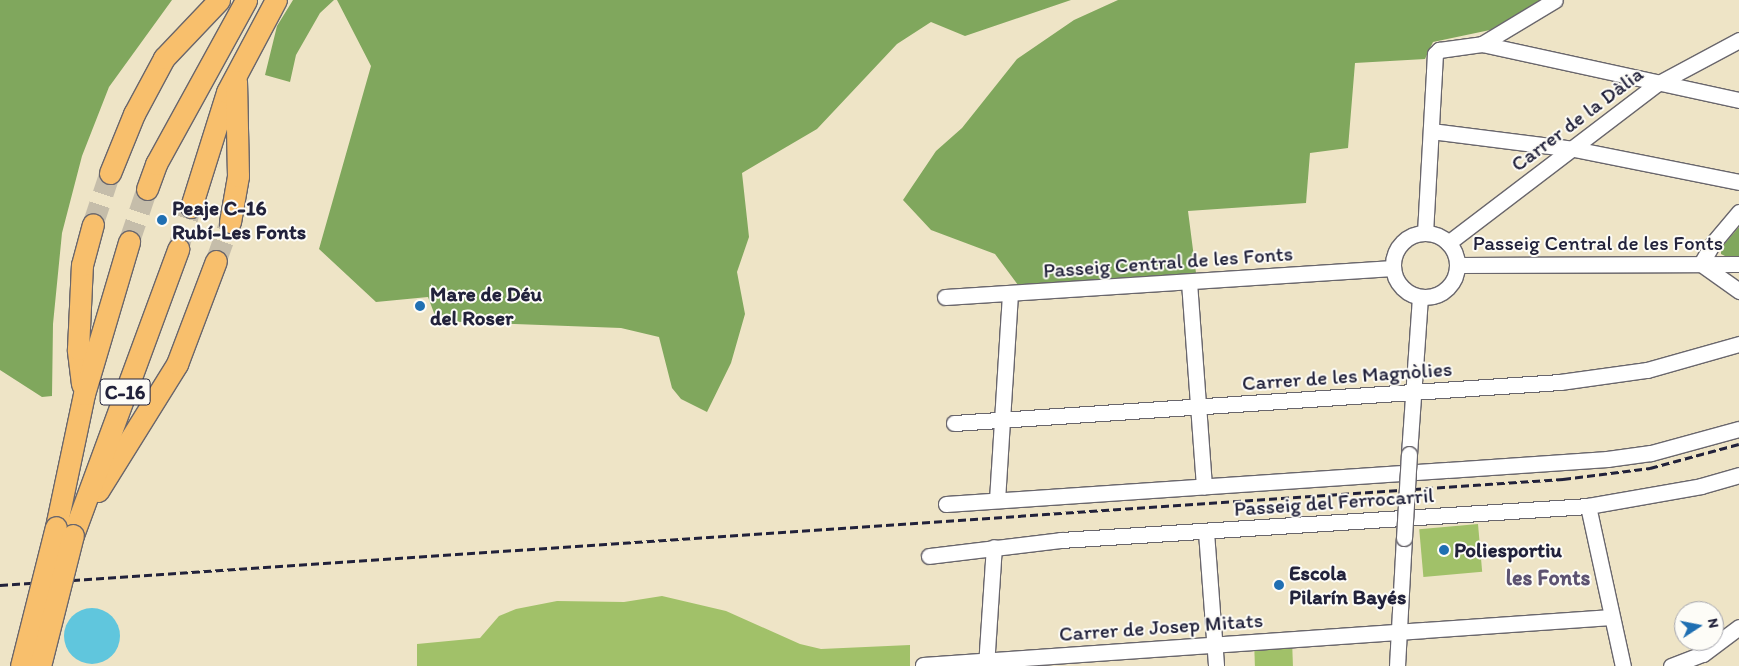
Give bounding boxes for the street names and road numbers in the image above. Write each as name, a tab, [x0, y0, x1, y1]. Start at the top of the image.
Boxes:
street label: Carrer de la Dàlia	[1506, 61, 1648, 177]
street label: Passeig Central de les Fonts	[1473, 230, 1723, 256]
street label: Passeig Central de les Fonts	[1042, 241, 1294, 283]
street label: Carrer de les Magnòlies	[1241, 356, 1453, 396]
road number: C-16	[99, 374, 151, 410]
street label: Passeig del Ferrocarril	[1234, 482, 1434, 522]
street label: Carrer de Josep Mitats	[1059, 607, 1263, 647]

